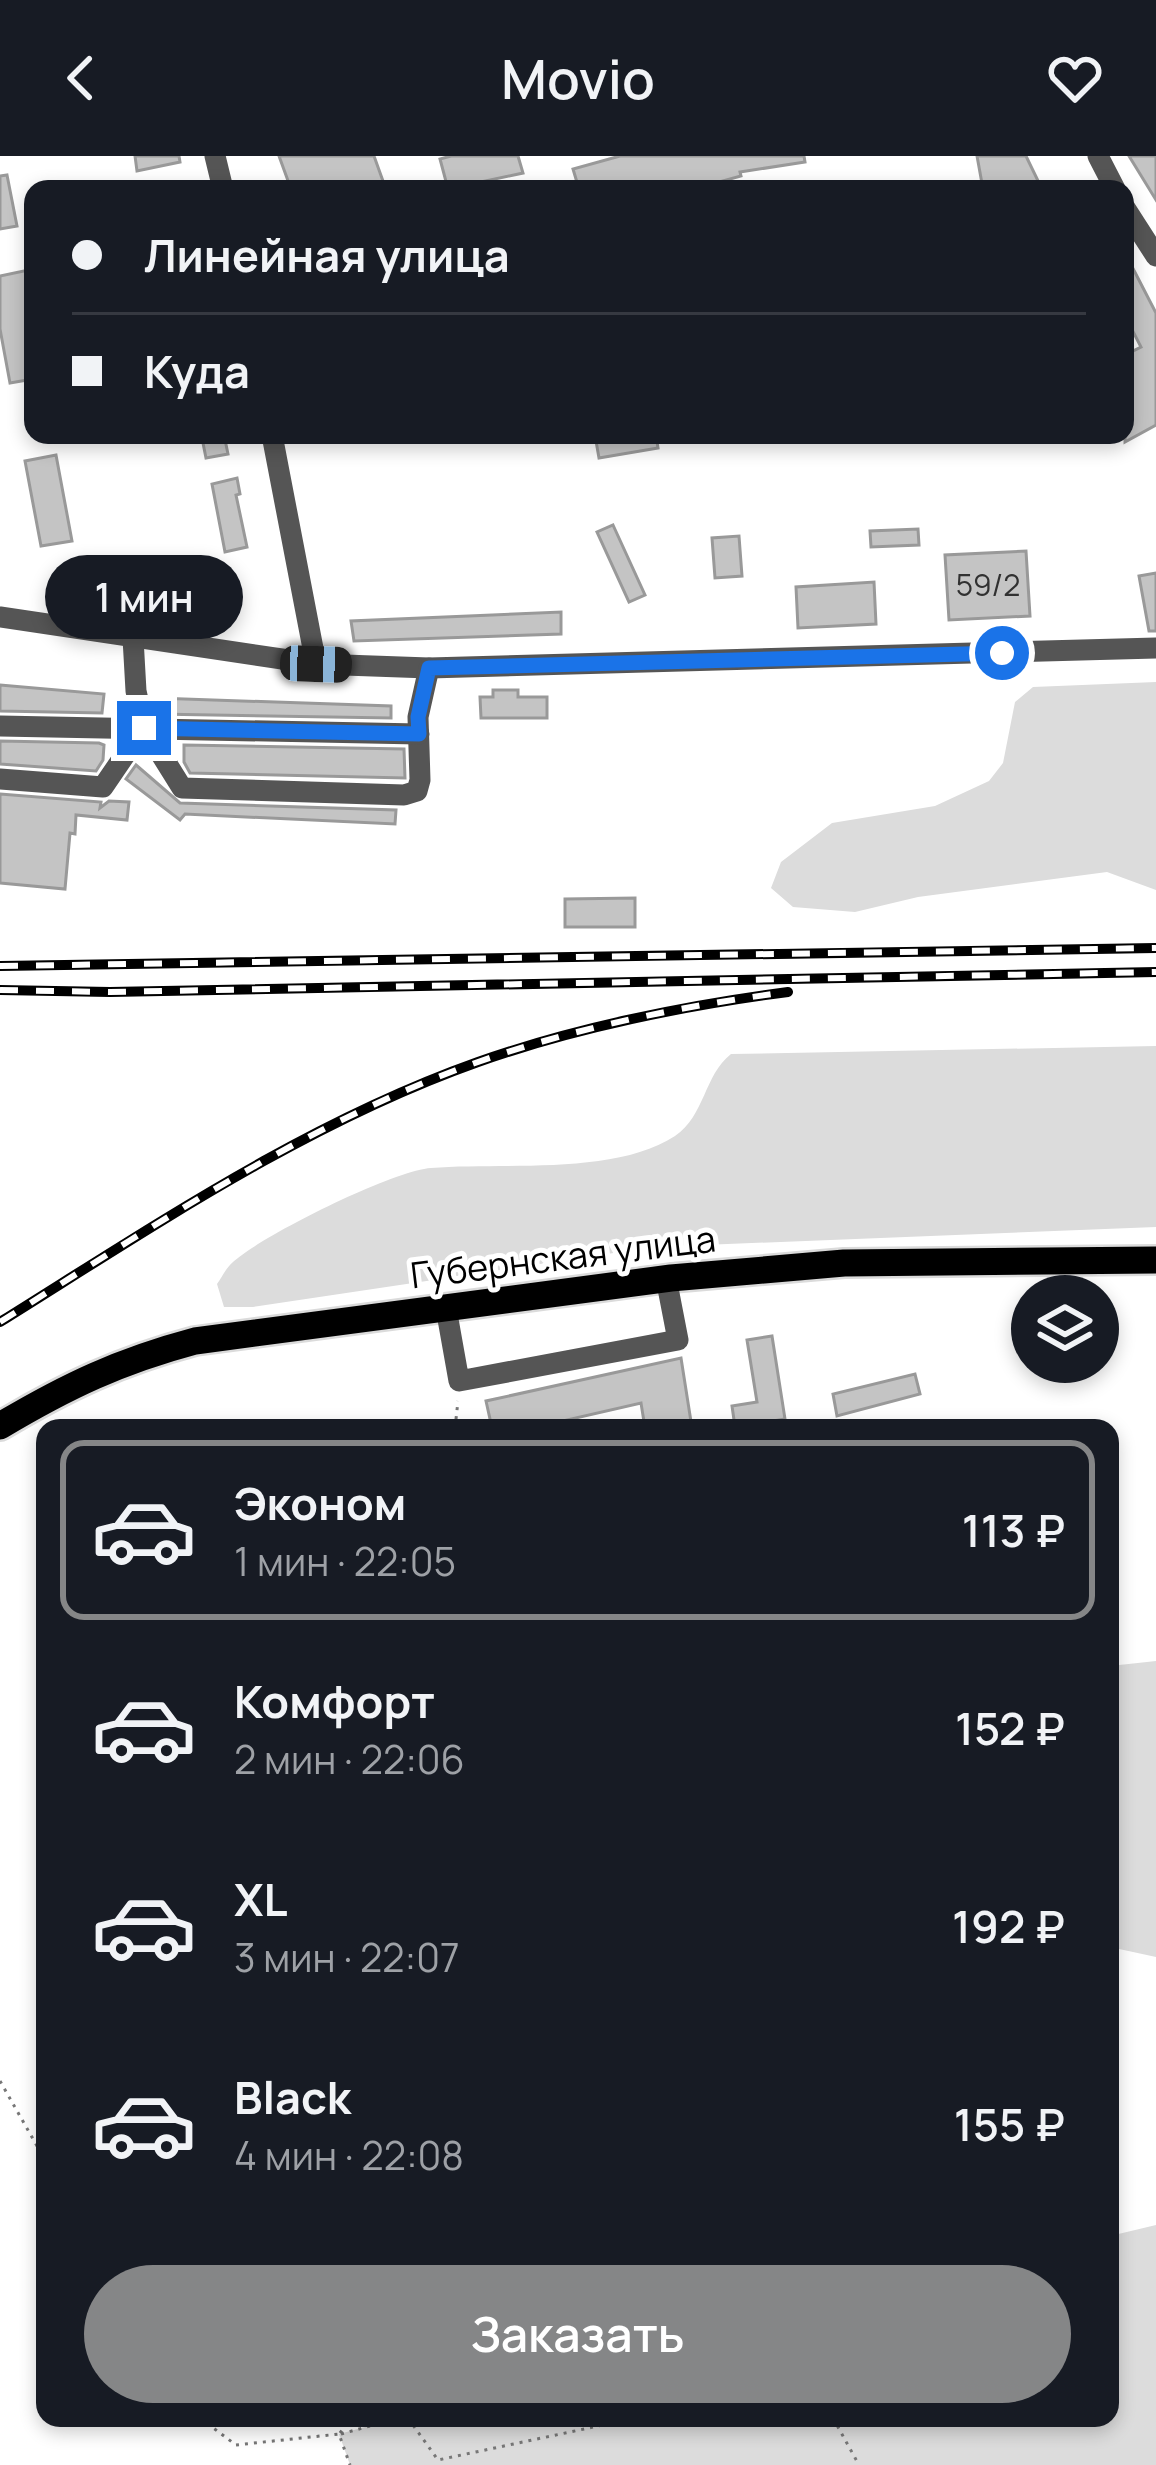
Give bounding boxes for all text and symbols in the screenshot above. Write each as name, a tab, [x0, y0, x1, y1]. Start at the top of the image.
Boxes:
text: Movio	[501, 41, 655, 115]
icon: back	[48, 45, 114, 111]
icon: heart	[1042, 45, 1108, 111]
text: Линейная улица	[144, 224, 510, 286]
text: Куда	[144, 340, 250, 402]
callout: 1 мин	[45, 554, 243, 638]
house number: 59/2	[956, 564, 1020, 605]
text: 1 мин	[94, 570, 194, 624]
route start	[975, 626, 1029, 680]
car	[279, 645, 353, 683]
route end	[117, 701, 171, 755]
street label: Губернская улица	[408, 1213, 718, 1300]
map controls	[1011, 1275, 1119, 1383]
button: layers	[1011, 1275, 1119, 1383]
text: Эконом	[234, 1472, 406, 1534]
icon: car	[90, 1476, 198, 1584]
text: 113 ₽	[962, 1499, 1065, 1561]
text: 1 мин · 22:05	[234, 1534, 456, 1588]
text: Комфорт	[234, 1670, 435, 1732]
icon: car	[90, 1674, 198, 1782]
text: 152 ₽	[955, 1697, 1065, 1759]
text: 2 мин · 22:06	[234, 1732, 465, 1786]
text: XL	[234, 1868, 288, 1930]
icon: car	[90, 1872, 198, 1980]
text: 192 ₽	[952, 1895, 1065, 1957]
text: 3 мин · 22:07	[234, 1930, 460, 1984]
text: Black	[234, 2066, 351, 2128]
icon: car	[90, 2070, 198, 2178]
text: 155 ₽	[954, 2093, 1065, 2155]
text: 4 мин · 22:08	[234, 2128, 464, 2182]
button: Заказать	[84, 2265, 1071, 2403]

